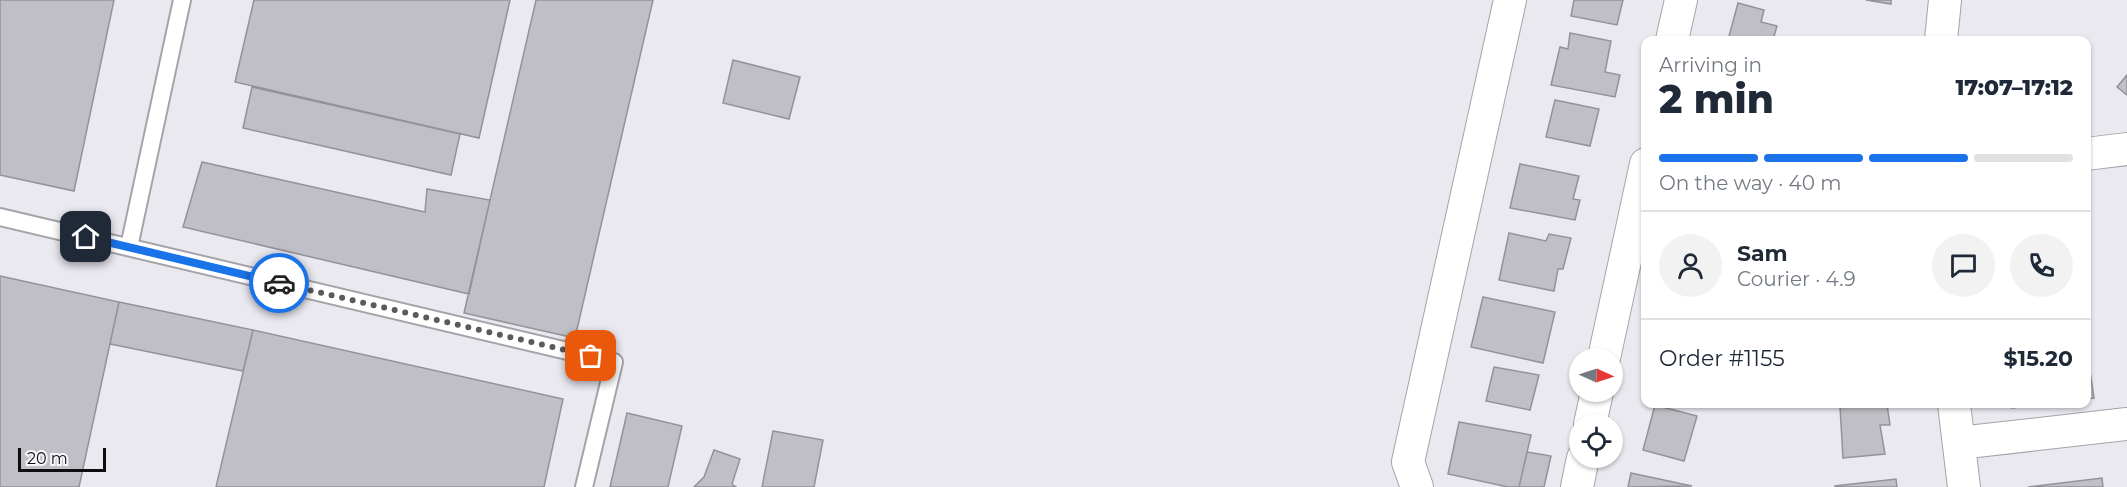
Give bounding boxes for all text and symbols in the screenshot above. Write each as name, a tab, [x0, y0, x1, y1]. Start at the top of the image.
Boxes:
text: Arriving in	[1659, 53, 1762, 77]
text: 17:07–17:12	[1955, 74, 2073, 101]
text: 2 min	[1659, 75, 1774, 123]
text: On the way · 40 m	[1659, 171, 1841, 195]
pin	[60, 211, 111, 262]
icon: home	[69, 220, 102, 253]
button: person	[1659, 234, 1722, 297]
button: chat	[1932, 234, 1995, 297]
button: phone	[2010, 234, 2073, 297]
text: Sam	[1737, 240, 1788, 267]
courier	[249, 253, 309, 313]
icon: car	[263, 267, 296, 300]
text: Courier · 4.9	[1737, 267, 1856, 291]
pin	[565, 330, 616, 381]
icon: bag	[574, 339, 607, 372]
text: Order #1155	[1659, 345, 1785, 372]
text: $15.20	[2004, 345, 2073, 372]
north arrow	[1569, 348, 1623, 402]
map controls	[1569, 348, 1623, 468]
button: locate	[1569, 414, 1623, 468]
scale bar	[18, 445, 106, 472]
text: 20 m	[27, 449, 68, 468]

